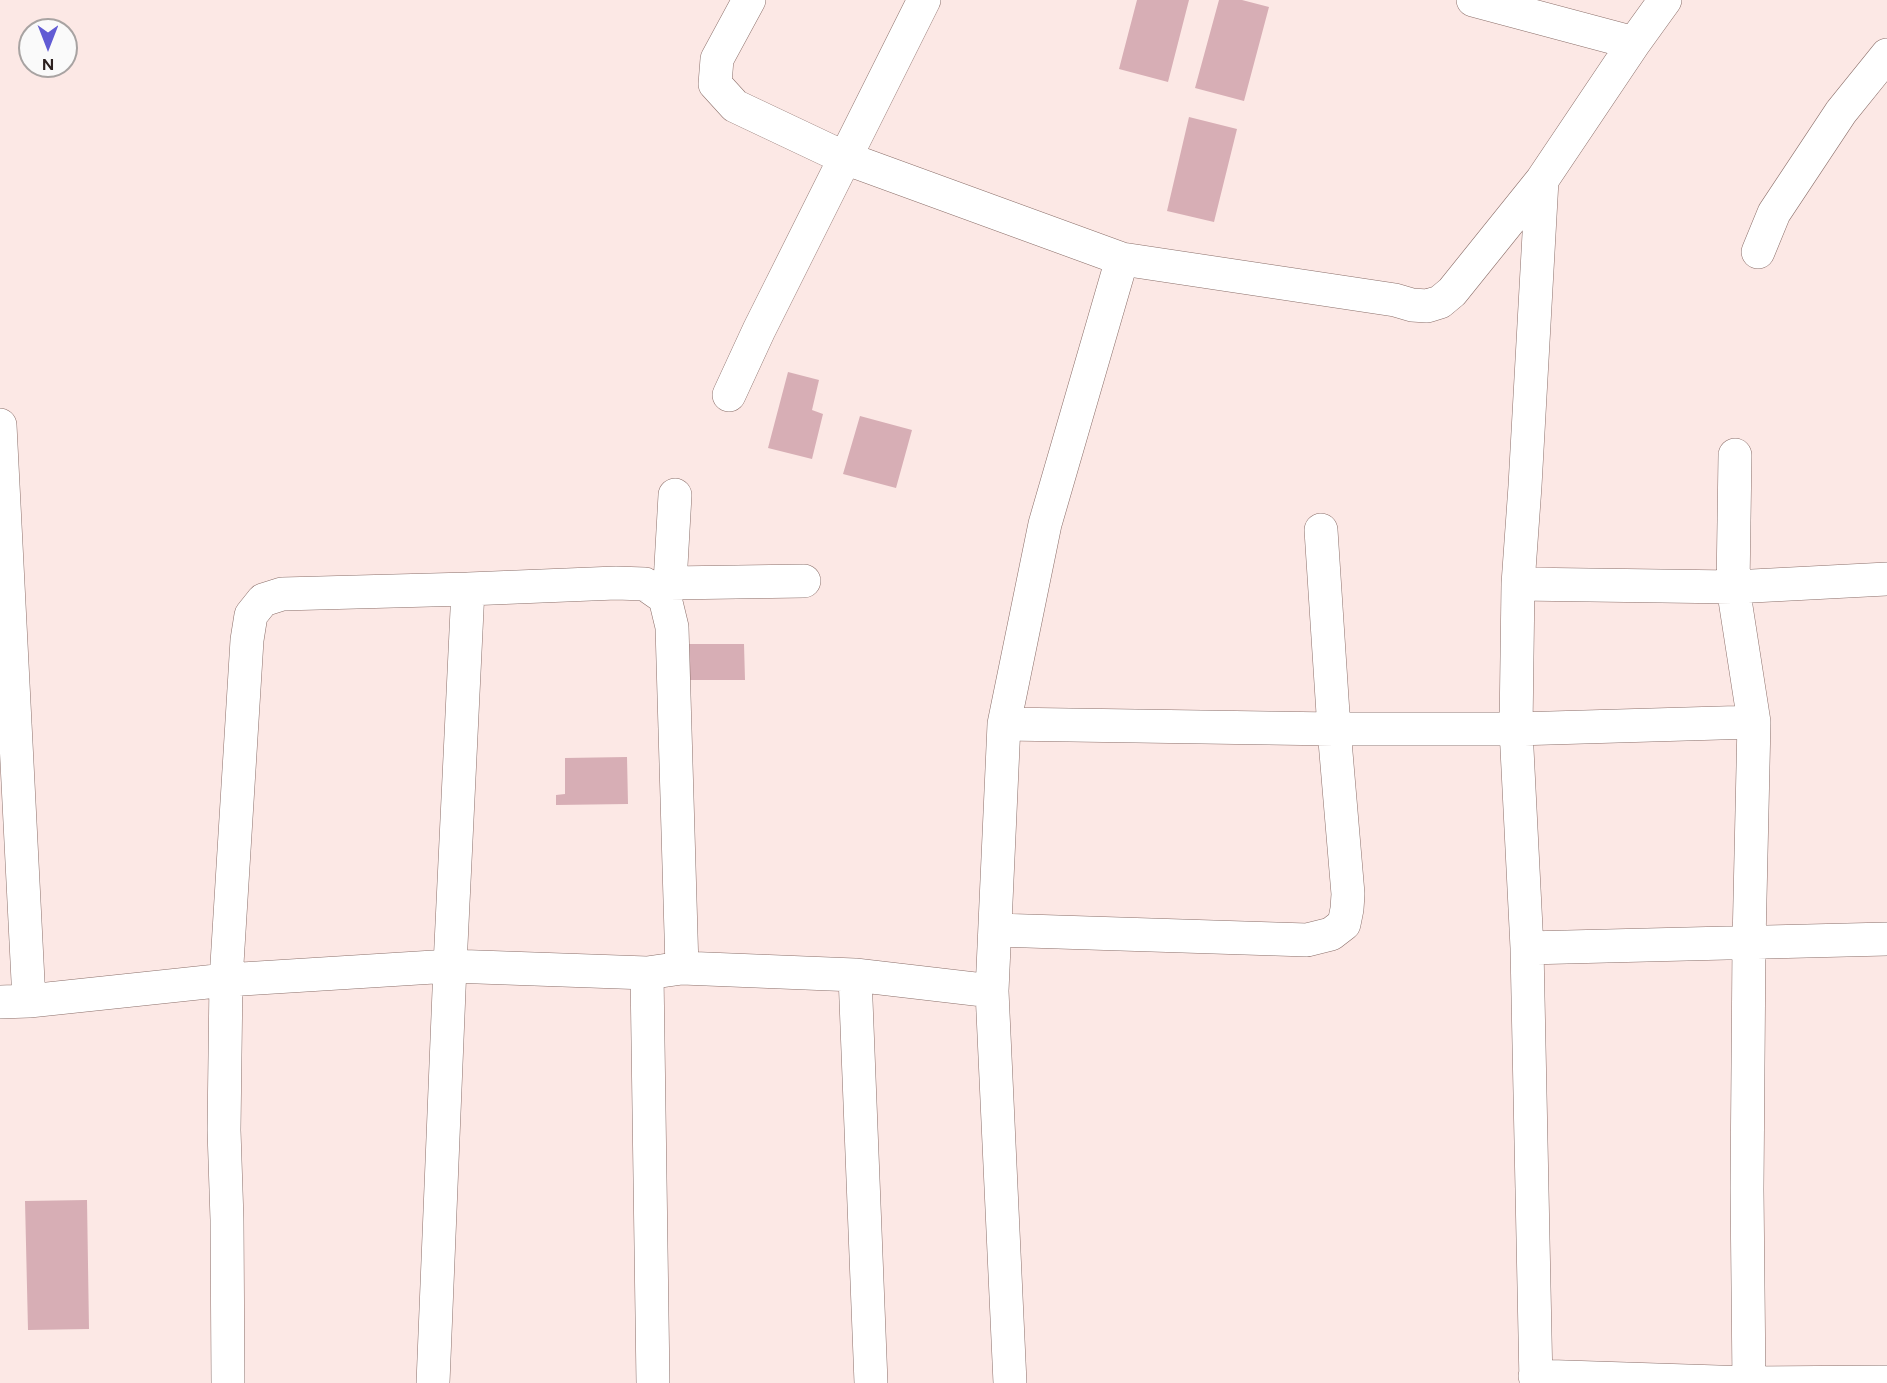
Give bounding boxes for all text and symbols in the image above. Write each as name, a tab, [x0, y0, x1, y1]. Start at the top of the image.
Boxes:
north arrow	[18, 18, 78, 78]
text: N	[42, 55, 54, 74]

